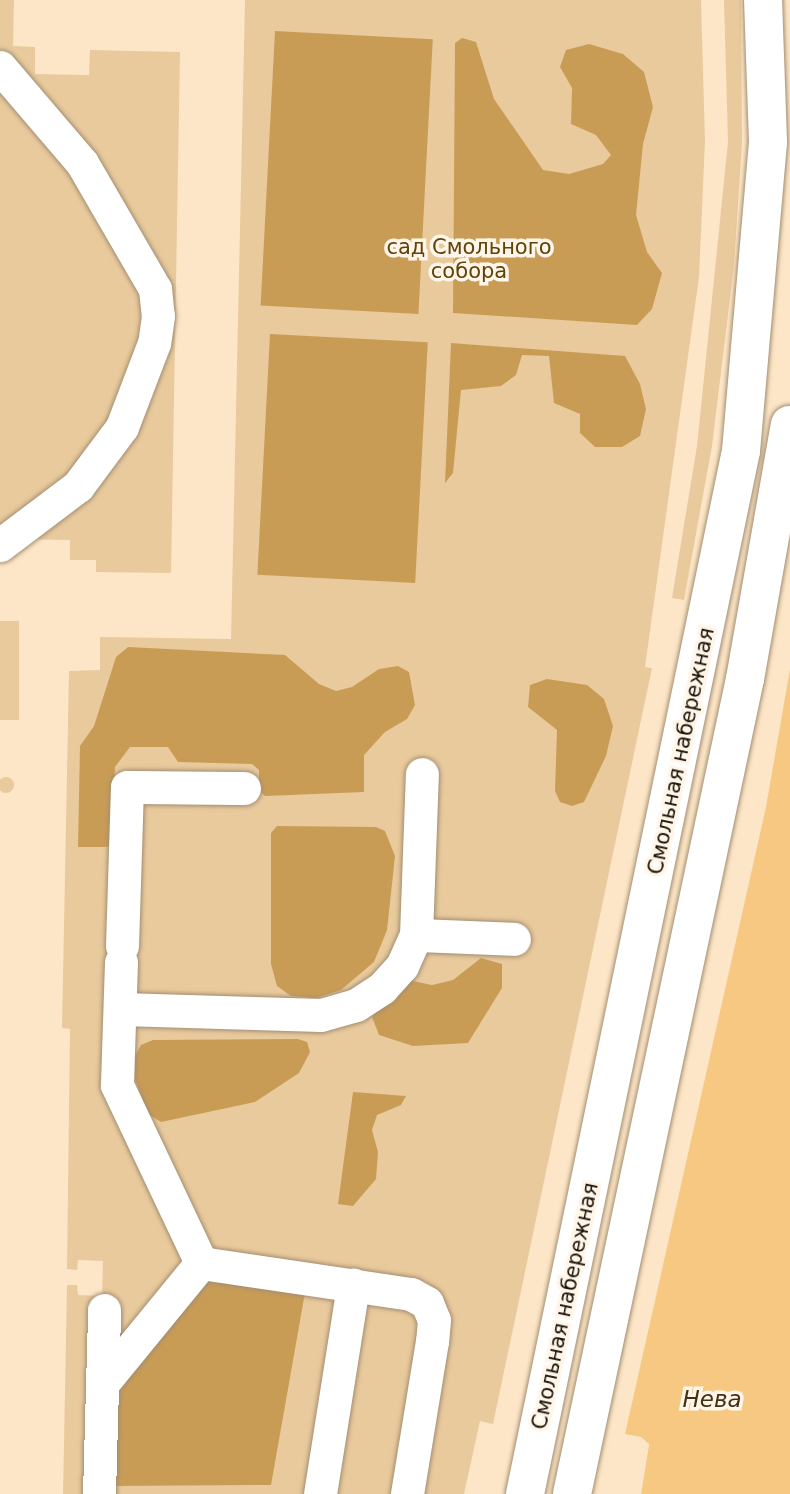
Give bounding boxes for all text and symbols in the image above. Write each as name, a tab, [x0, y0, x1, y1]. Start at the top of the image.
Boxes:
park label: сад Смольного собора	[386, 234, 552, 284]
street label: Смольная набережная	[642, 625, 720, 877]
street label: Смольная набережная	[526, 1180, 604, 1432]
water label: Нева	[682, 1385, 742, 1413]

